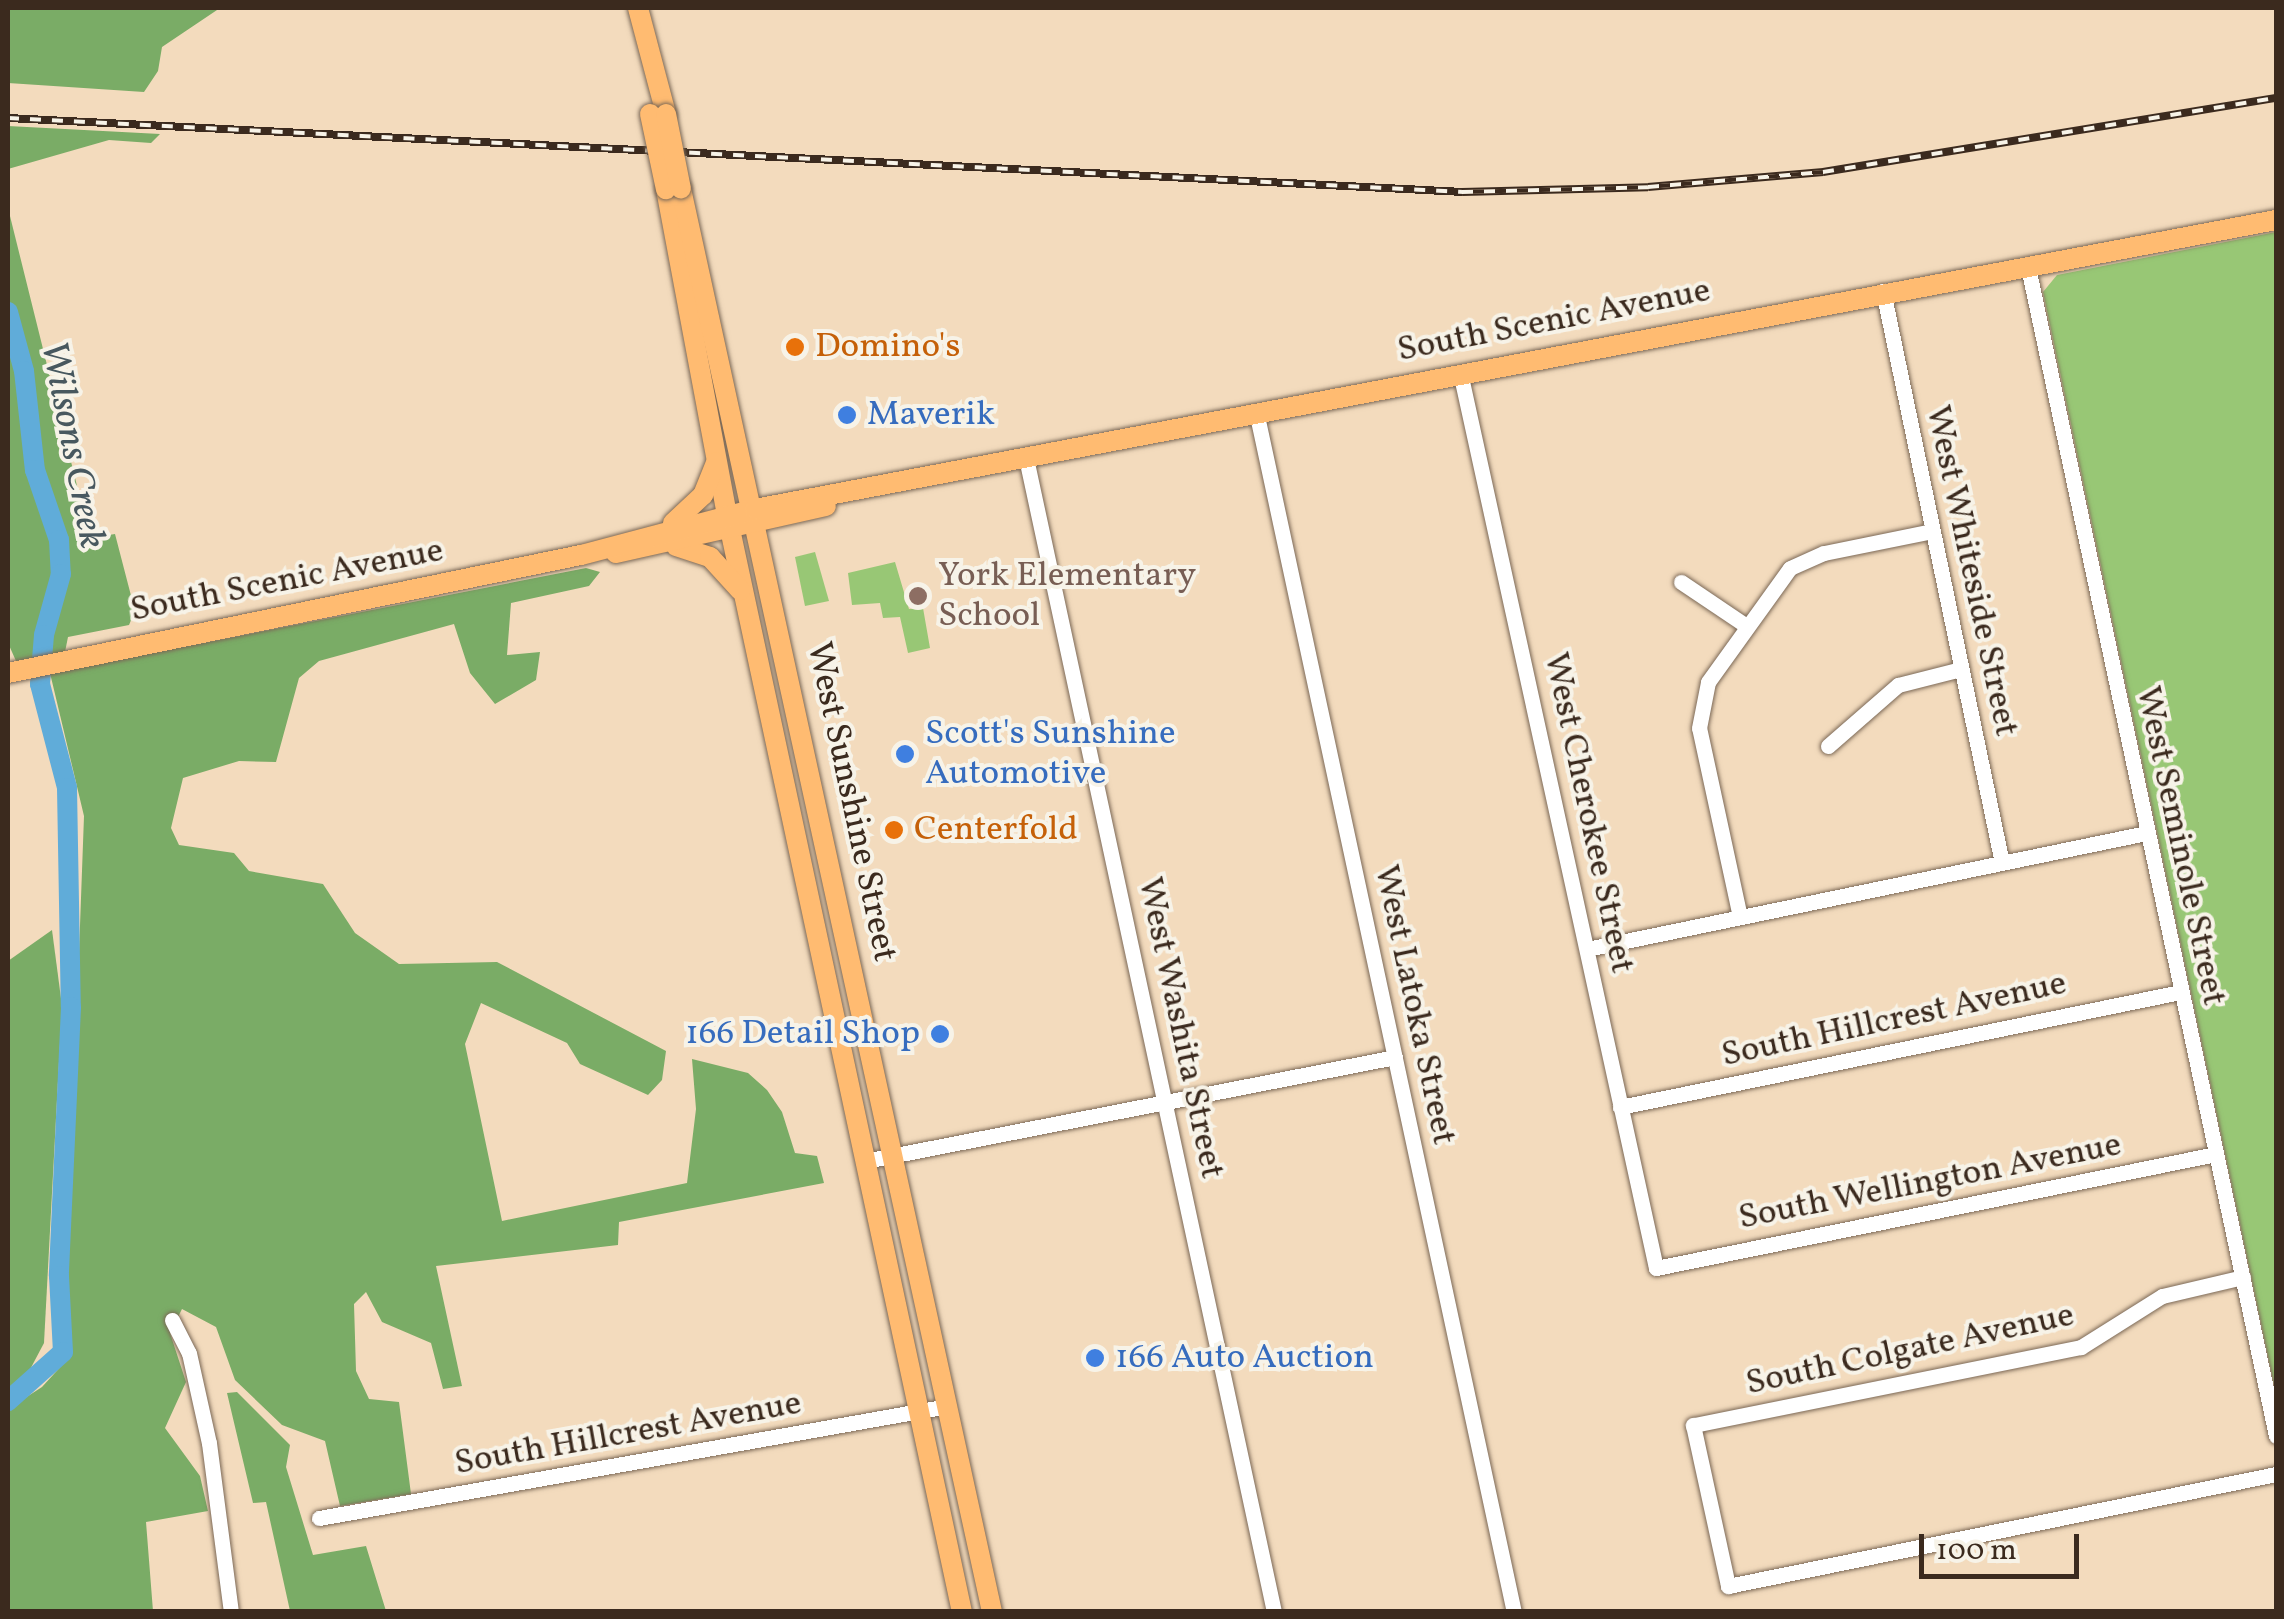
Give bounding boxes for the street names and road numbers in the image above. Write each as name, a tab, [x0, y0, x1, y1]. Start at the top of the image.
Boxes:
street label: South Scenic Avenue	[1394, 270, 1714, 372]
street label: West Whiteside Street	[1915, 401, 2027, 741]
street label: South Scenic Avenue	[127, 530, 447, 632]
street label: West Sunshine Street	[797, 638, 905, 966]
street label: West Cherokee Street	[1533, 649, 1643, 977]
street label: West Seminole Street	[2126, 682, 2234, 1010]
street label: West Latoka Street	[1364, 861, 1464, 1149]
street label: West Washita Street	[1127, 873, 1233, 1183]
street label: South Hillcrest Avenue	[1718, 963, 2070, 1077]
street label: South Wellington Avenue	[1735, 1124, 2125, 1240]
street label: South Colgate Avenue	[1742, 1295, 2078, 1405]
street label: South Hillcrest Avenue	[451, 1383, 805, 1485]

